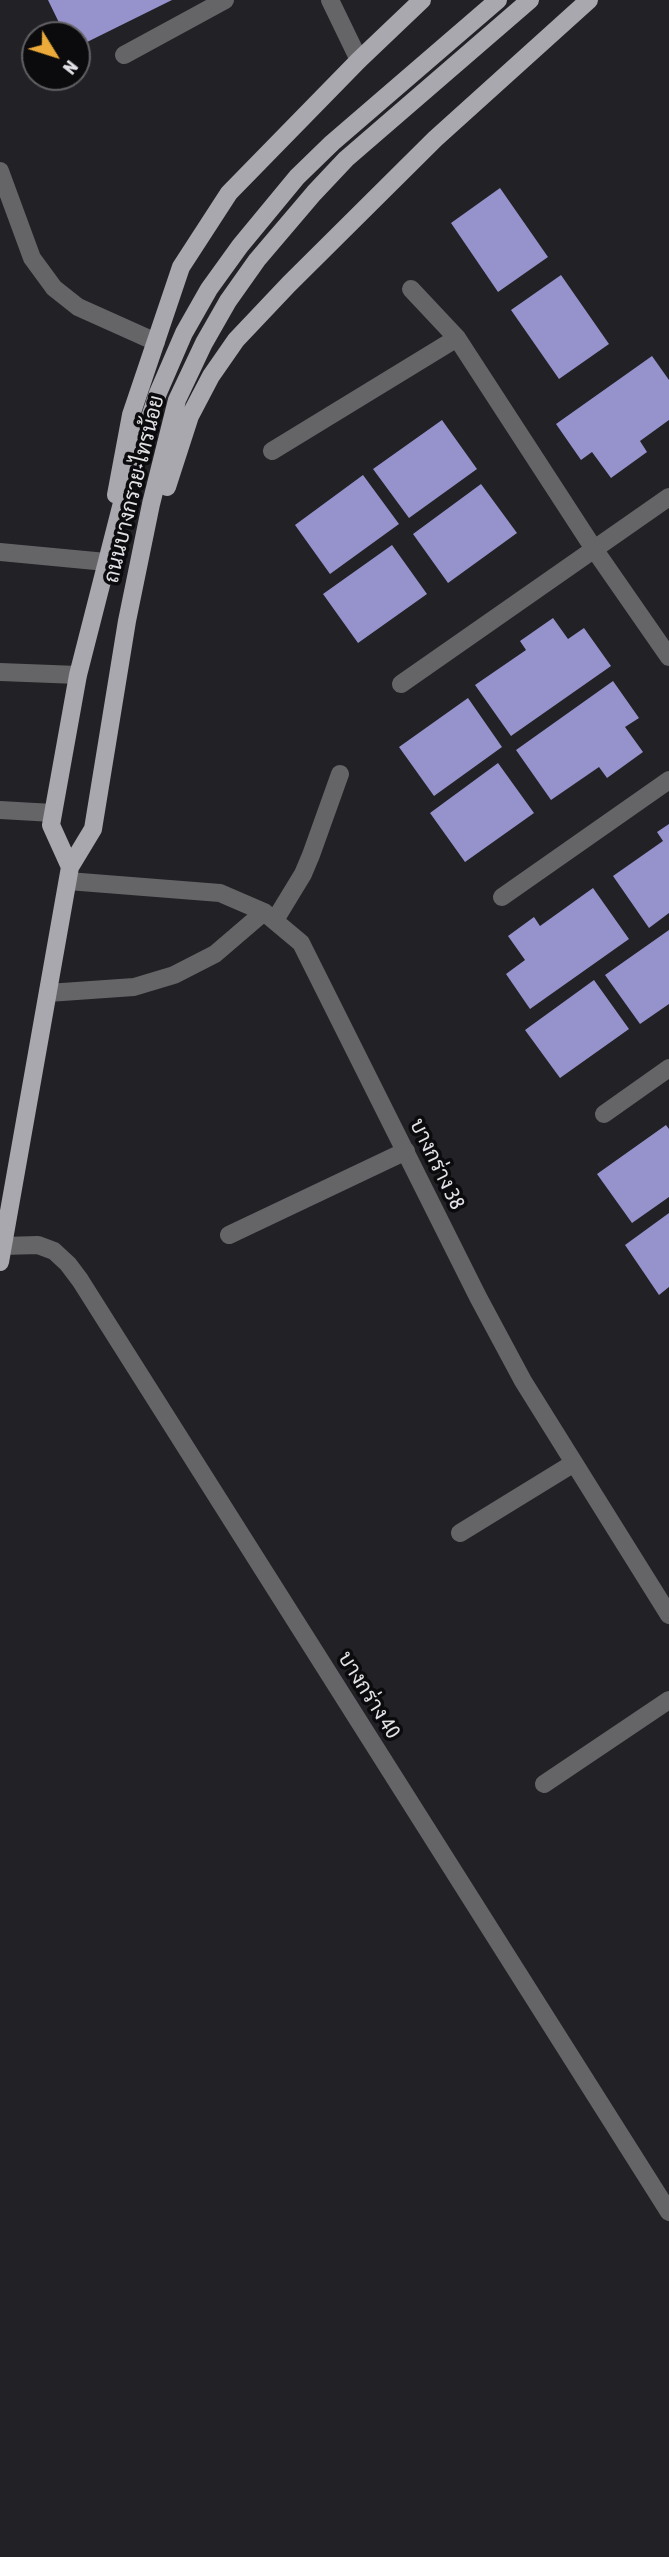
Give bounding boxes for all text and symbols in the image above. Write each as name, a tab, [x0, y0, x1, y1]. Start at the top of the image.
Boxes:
north arrow	[21, 21, 91, 91]
text: N	[59, 57, 83, 79]
street label: ถนนบางกรวย-ไทรน้อย	[99, 393, 169, 585]
street label: บางกร่าง 38	[404, 1114, 470, 1214]
street label: บางกร่าง 40	[332, 1647, 406, 1743]

